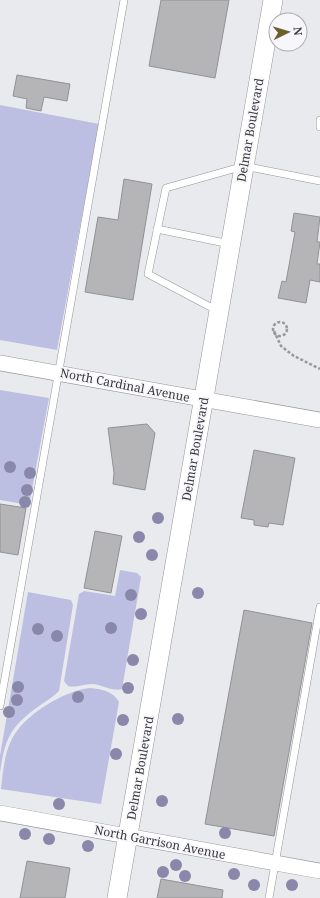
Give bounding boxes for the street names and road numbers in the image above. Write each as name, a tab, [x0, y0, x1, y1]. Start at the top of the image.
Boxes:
street label: Delmar Boulevard	[233, 76, 268, 183]
street label: North Cardinal Avenue	[59, 364, 191, 406]
street label: Delmar Boulevard	[178, 395, 213, 502]
street label: Delmar Boulevard	[123, 714, 158, 821]
street label: North Garrison Avenue	[93, 821, 227, 863]

